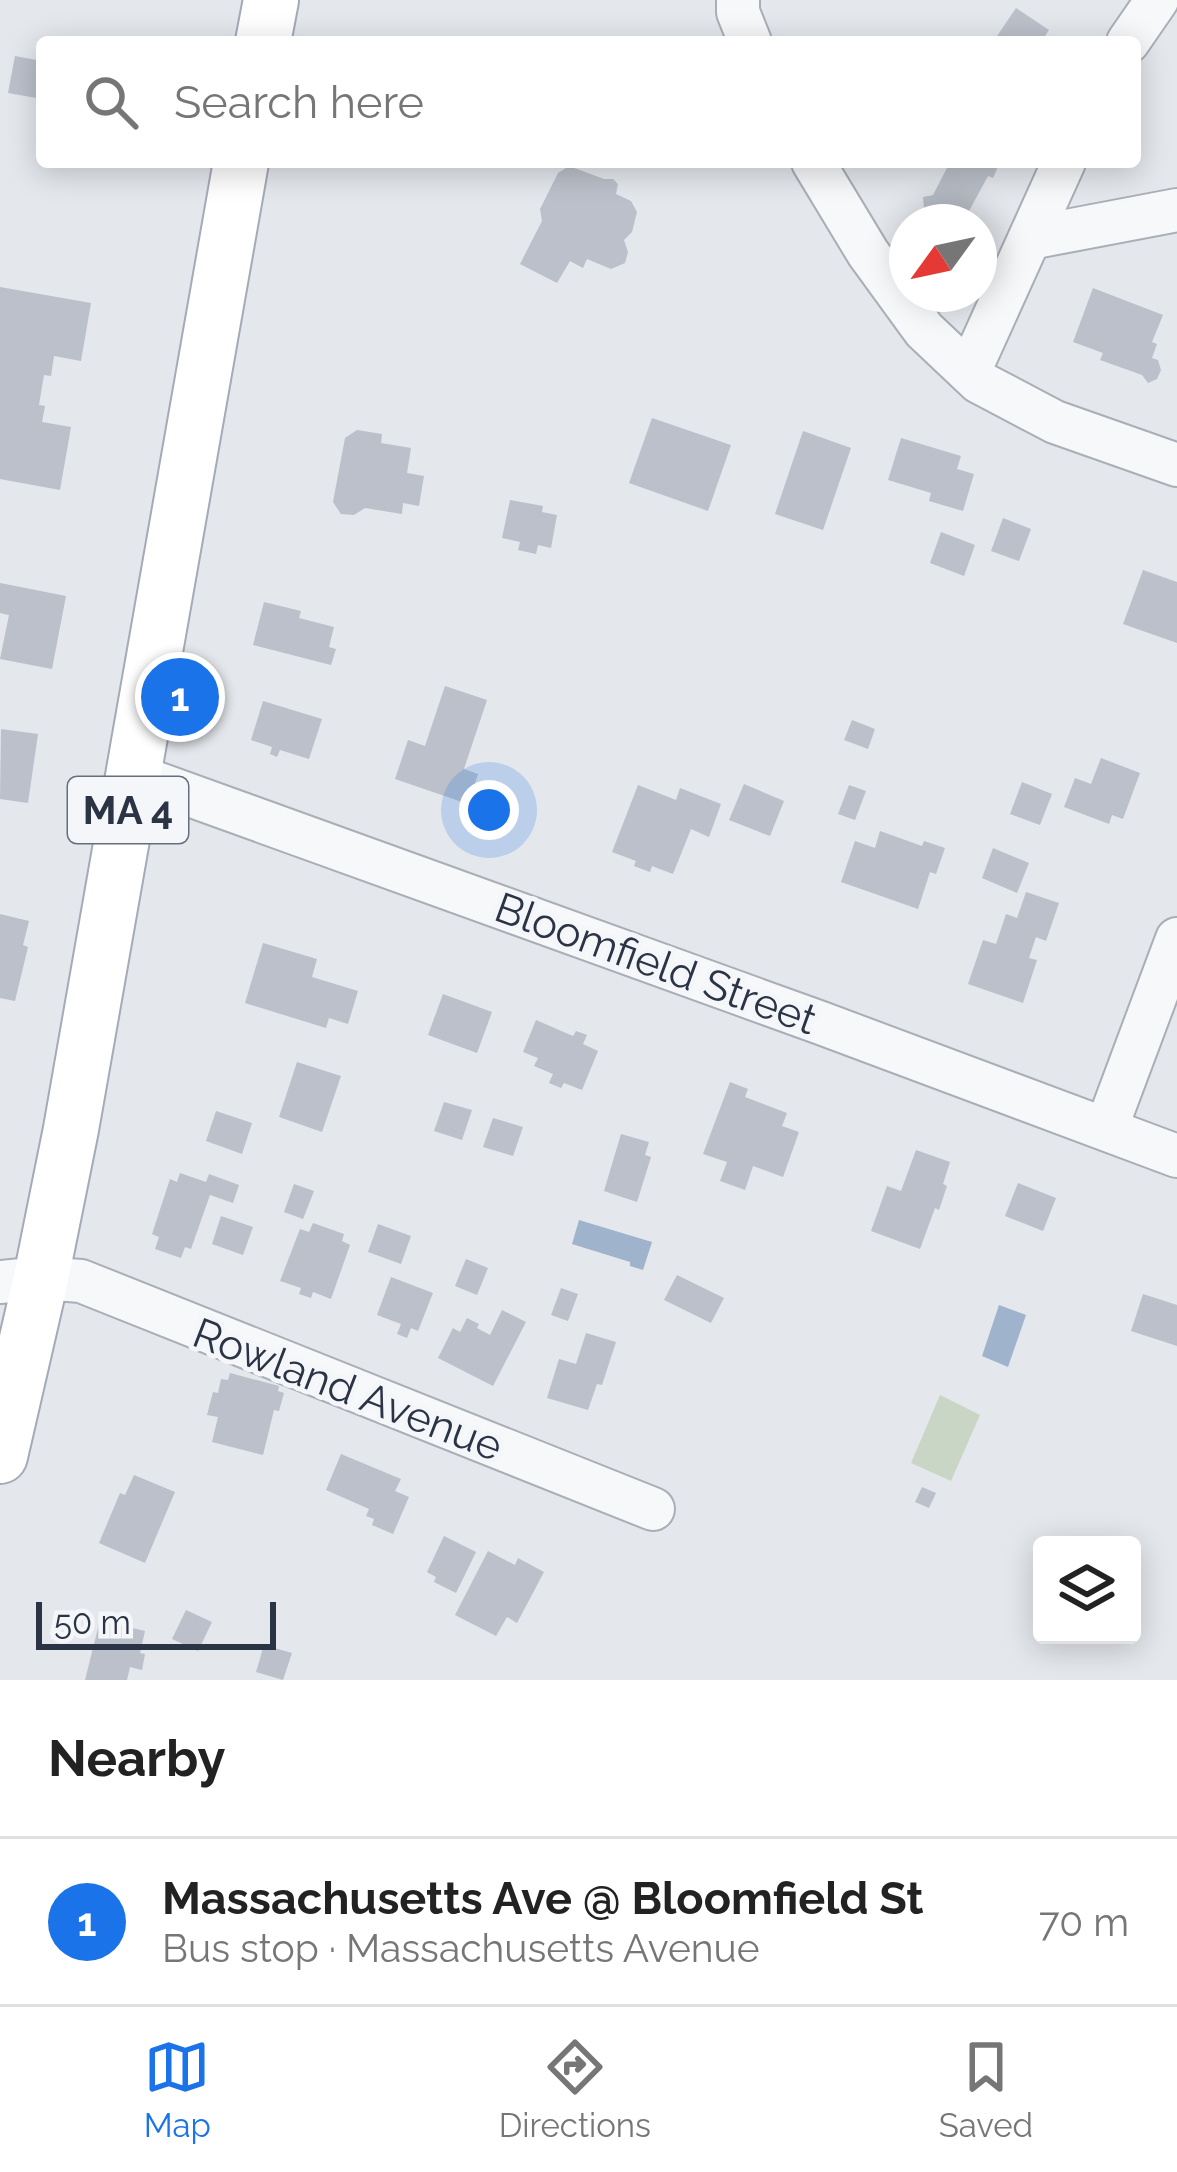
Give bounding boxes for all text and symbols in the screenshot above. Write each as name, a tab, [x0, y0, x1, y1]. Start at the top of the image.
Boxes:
search box	[36, 36, 1141, 168]
icon: search	[78, 69, 144, 135]
text: Search here	[174, 76, 424, 129]
north arrow	[889, 204, 997, 312]
pin: 1	[141, 652, 219, 742]
road number: MA 4	[68, 777, 188, 843]
your location	[459, 780, 519, 840]
street label: Bloomfield Street	[489, 883, 823, 1044]
street label: Rowland Avenue	[186, 1308, 509, 1471]
map controls	[1033, 1536, 1141, 1644]
button: layers	[1033, 1536, 1141, 1644]
scale bar	[36, 1596, 276, 1649]
text: 50 m	[54, 1603, 131, 1642]
text: Nearby	[48, 1728, 225, 1788]
text: Massachusetts Ave @ Bloomfield St	[162, 1872, 924, 1925]
text: 1	[77, 1899, 97, 1945]
text: 70 m	[1039, 1899, 1129, 1945]
text: Bus stop · Massachusetts Avenue	[162, 1925, 760, 1971]
tab: Map	[144, 2034, 211, 2145]
tab: Directions	[499, 2034, 651, 2145]
tab: Saved	[939, 2034, 1033, 2145]

